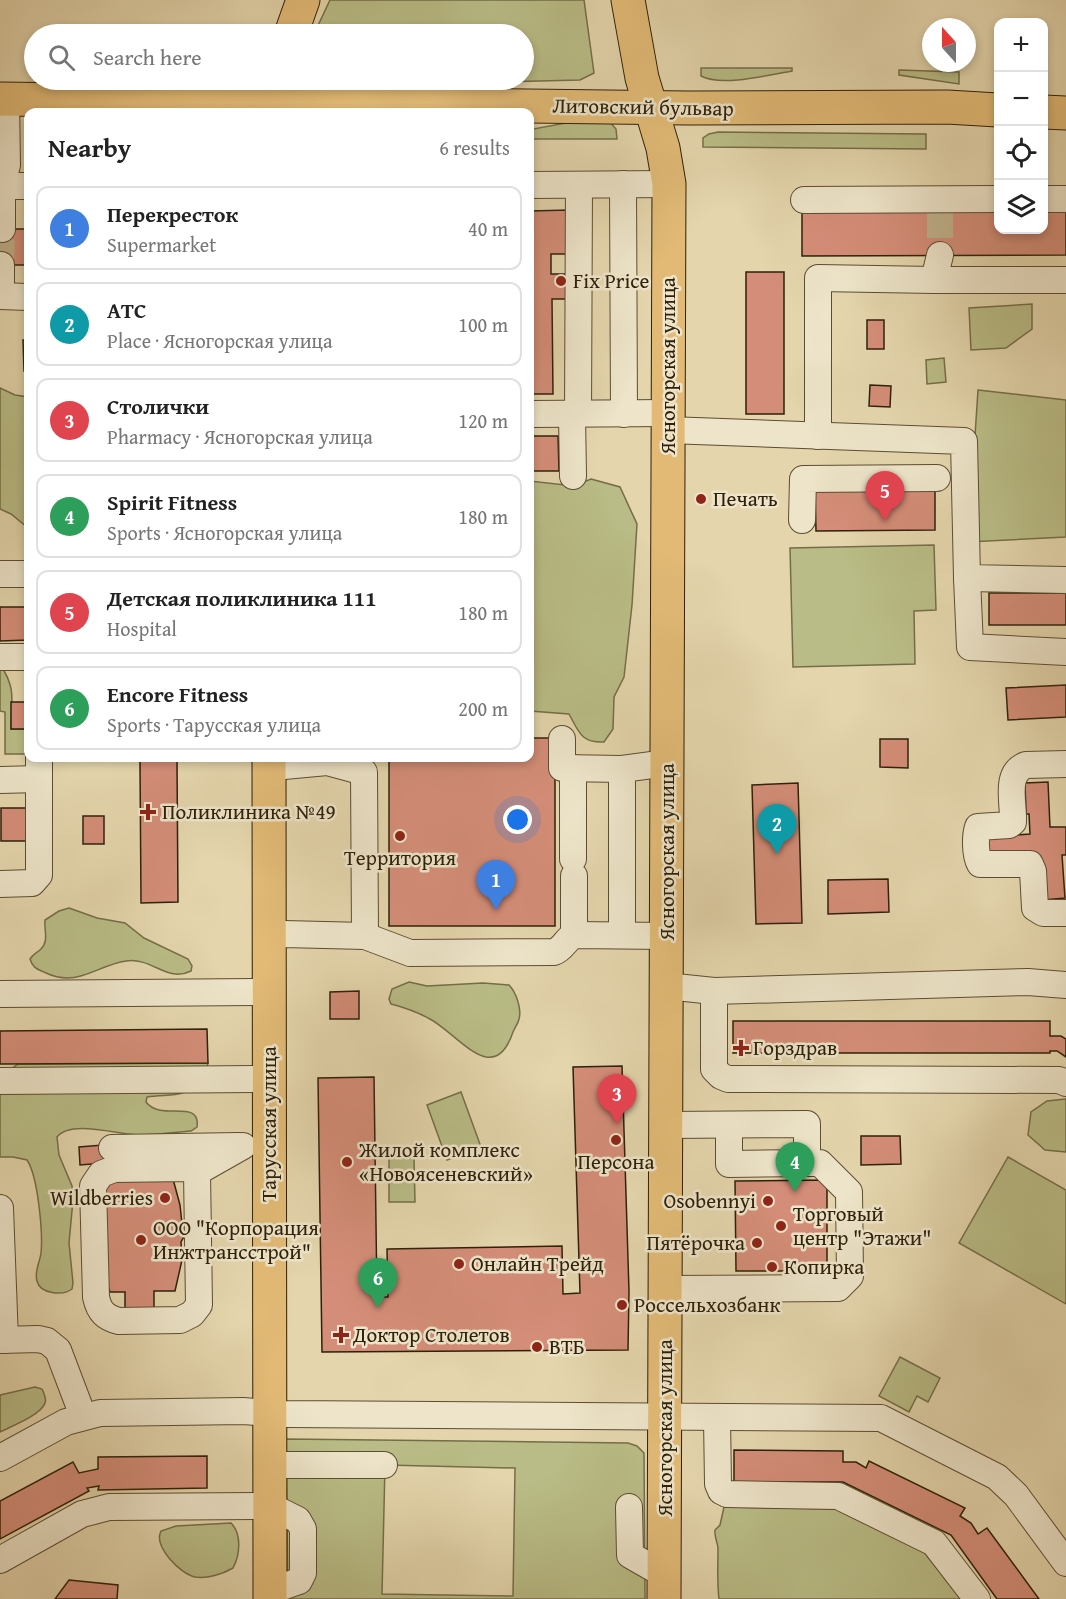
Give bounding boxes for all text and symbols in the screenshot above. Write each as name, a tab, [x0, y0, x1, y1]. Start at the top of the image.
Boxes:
north arrow	[922, 18, 976, 72]
map controls	[994, 18, 1048, 234]
button: +	[994, 18, 1048, 72]
search box	[24, 24, 534, 90]
icon: search	[45, 41, 78, 74]
text: Search here	[93, 41, 202, 73]
button: −	[994, 72, 1048, 126]
street label: Литовский бульвар	[552, 89, 734, 124]
button: locate	[994, 126, 1048, 180]
text: Nearby	[48, 128, 131, 167]
text: 6 results	[439, 133, 510, 162]
button: layers	[994, 180, 1048, 234]
text: Перекресток	[107, 198, 238, 230]
text: 1	[64, 214, 75, 243]
text: 40 m	[468, 214, 508, 243]
text: Supermarket	[107, 230, 216, 259]
place label: Fix Price	[573, 265, 650, 296]
marker: Fix Price	[554, 274, 568, 288]
street label: Ясногорская улица	[652, 277, 683, 456]
text: АТС	[107, 294, 146, 326]
text: 2	[64, 310, 75, 339]
text: 100 m	[458, 310, 508, 339]
text: Place · Ясногорская улица	[107, 326, 332, 355]
text: Столички	[107, 390, 209, 422]
text: 3	[64, 406, 75, 435]
text: 120 m	[458, 406, 508, 435]
text: Pharmacy · Ясногорская улица	[107, 422, 373, 451]
pin: 5	[866, 472, 904, 521]
place label: Печать	[713, 483, 778, 514]
text: Spirit Fitness	[107, 486, 237, 518]
marker: Печать	[694, 492, 708, 506]
text: 4	[64, 502, 75, 531]
text: 180 m	[458, 502, 508, 531]
text: Sports · Ясногорская улица	[107, 518, 342, 547]
text: Детская поликлиника 111	[107, 582, 377, 614]
text: 5	[64, 598, 75, 627]
text: 180 m	[458, 598, 508, 627]
text: Hospital	[107, 614, 177, 643]
text: Encore Fitness	[107, 678, 248, 710]
text: 6	[64, 694, 75, 723]
text: 200 m	[458, 694, 508, 723]
text: Sports · Тарусская улица	[107, 710, 321, 739]
street label: Ясногорская улица	[651, 763, 682, 942]
place label: Поликлиника №49	[162, 796, 336, 827]
marker: Поликлиника №49	[139, 803, 157, 821]
pin: 2	[758, 804, 796, 854]
your location	[503, 805, 532, 834]
marker: Территория	[393, 829, 407, 843]
place label: Территория	[344, 842, 456, 873]
pin: 1	[476, 860, 516, 910]
place label: Горздрав	[753, 1032, 837, 1063]
marker: Горздрав	[734, 1041, 748, 1055]
street label: Тарусская улица	[253, 1046, 284, 1202]
pin: 3	[598, 1074, 636, 1124]
marker: Персона	[609, 1133, 623, 1147]
place label: Жилой комплекс «Новоясеневский»	[358, 1134, 533, 1189]
pin: 4	[776, 1142, 814, 1192]
place label: Персона	[578, 1146, 654, 1177]
marker: Жилой комплекс «Новоясеневский»	[340, 1155, 354, 1169]
place label: Wildberries	[50, 1182, 153, 1213]
place label: Osobennyi	[664, 1185, 756, 1216]
marker: Wildberries	[158, 1191, 172, 1205]
marker: Osobennyi	[761, 1194, 775, 1208]
place label: Торговый центр "Этажи"	[793, 1198, 932, 1253]
place label: ООО "Корпорация Инжтрансстрой"	[153, 1212, 319, 1267]
marker: Торговый центр "Этажи"	[774, 1219, 788, 1233]
place label: Пятёрочка	[647, 1227, 745, 1258]
marker: ООО "Корпорация Инжтрансстрой"	[134, 1233, 148, 1247]
marker: Пятёрочка	[750, 1236, 764, 1250]
place label: Онлайн Трейд	[471, 1248, 604, 1279]
place label: Копирка	[784, 1251, 864, 1282]
marker: Онлайн Трейд	[452, 1257, 466, 1271]
pin: 6	[358, 1258, 398, 1308]
marker: Копирка	[765, 1260, 779, 1274]
place label: Россельхозбанк	[634, 1289, 780, 1320]
marker: Россельхозбанк	[615, 1298, 629, 1312]
place label: Доктор Столетов	[352, 1319, 510, 1350]
marker: Доктор Столетов	[334, 1328, 348, 1342]
place label: ВТБ	[549, 1331, 585, 1362]
street label: Ясногорская улица	[649, 1339, 680, 1518]
marker: ВТБ	[530, 1340, 544, 1354]

